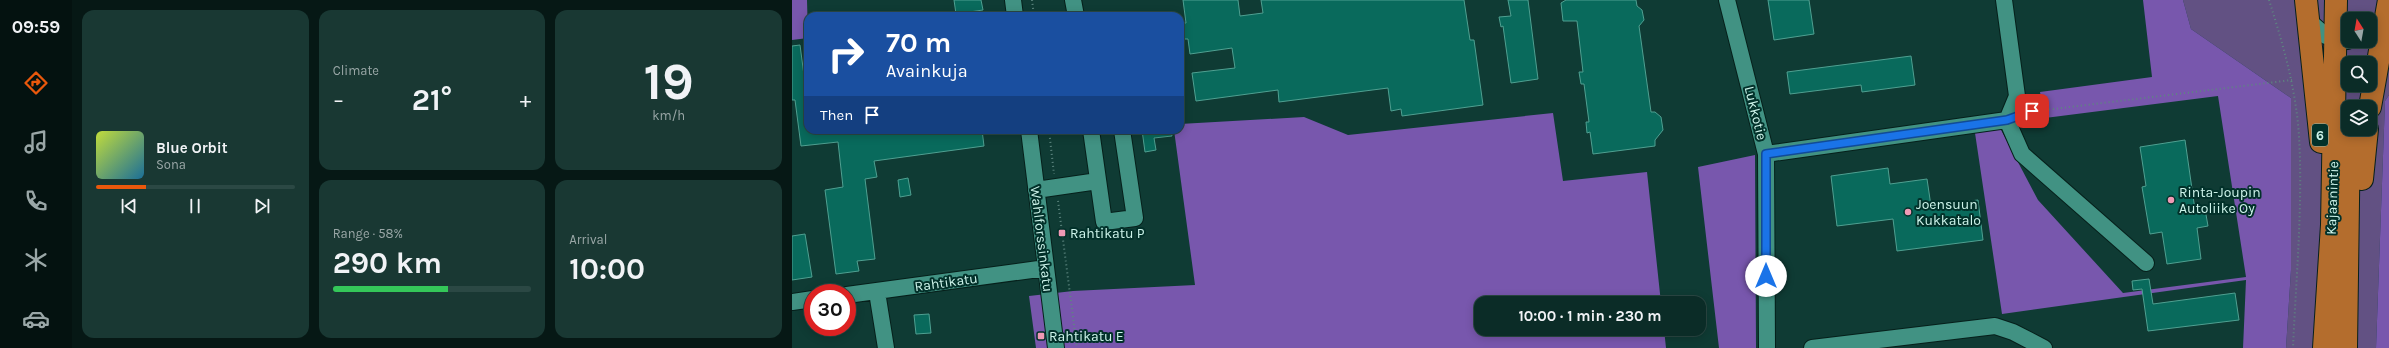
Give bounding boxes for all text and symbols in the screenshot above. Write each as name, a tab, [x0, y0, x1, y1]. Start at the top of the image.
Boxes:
north arrow	[2341, 12, 2377, 48]
map controls	[2341, 12, 2377, 136]
text: 09:59	[12, 16, 60, 38]
text: 70 m	[886, 26, 951, 59]
icon: right	[820, 28, 872, 80]
text: 19	[644, 51, 694, 112]
button: search	[2341, 56, 2377, 92]
text: Avainkuja	[886, 60, 968, 82]
text: Climate	[333, 63, 379, 78]
icon: directions	[22, 69, 50, 97]
text: 21°	[412, 82, 452, 118]
street label: Lukkotie	[1741, 84, 1770, 142]
text: −	[333, 87, 344, 113]
text: +	[520, 87, 531, 113]
pin	[2015, 94, 2049, 128]
icon: arrive	[2021, 100, 2043, 122]
button: layers	[2341, 100, 2377, 136]
icon: arrive	[861, 104, 883, 126]
text: Then	[820, 106, 853, 124]
text: km/h	[652, 108, 685, 123]
road number: 6	[2312, 124, 2328, 146]
icon: music	[22, 128, 50, 156]
text: Blue Orbit	[156, 139, 228, 157]
text: Sona	[156, 157, 186, 172]
street label: Kajaanintie	[2323, 161, 2342, 235]
place label: Rinta-Joupin Autoliike Oy	[2179, 184, 2261, 217]
street label: Wahlforssinkatu	[1027, 185, 1056, 293]
icon: phone	[22, 187, 50, 215]
icon: previous	[118, 195, 140, 217]
icon: pause	[184, 195, 206, 217]
icon: next	[251, 195, 273, 217]
marker: Rinta-Joupin Autoliike Oy	[2166, 195, 2176, 205]
place label: Joensuun Kukkatalo	[1916, 196, 1981, 229]
marker: Joensuun Kukkatalo	[1903, 207, 1913, 217]
place label: Rahtikatu P	[1070, 225, 1145, 242]
text: Range · 58%	[333, 226, 403, 241]
marker: Rahtikatu P	[1057, 228, 1067, 238]
text: Arrival	[569, 232, 607, 247]
text: 290 km	[333, 245, 442, 281]
icon: climate	[22, 246, 50, 274]
text: 10:00	[569, 251, 645, 287]
position arrow	[1745, 255, 1787, 297]
street label: Rahtikatu	[913, 270, 979, 295]
speed limit sign: 30	[804, 284, 856, 336]
icon: car	[22, 305, 50, 333]
text: 10:00 · 1 min · 230 m	[1518, 307, 1662, 325]
place label: Rahtikatu E	[1049, 328, 1124, 345]
marker: Rahtikatu E	[1036, 331, 1046, 341]

